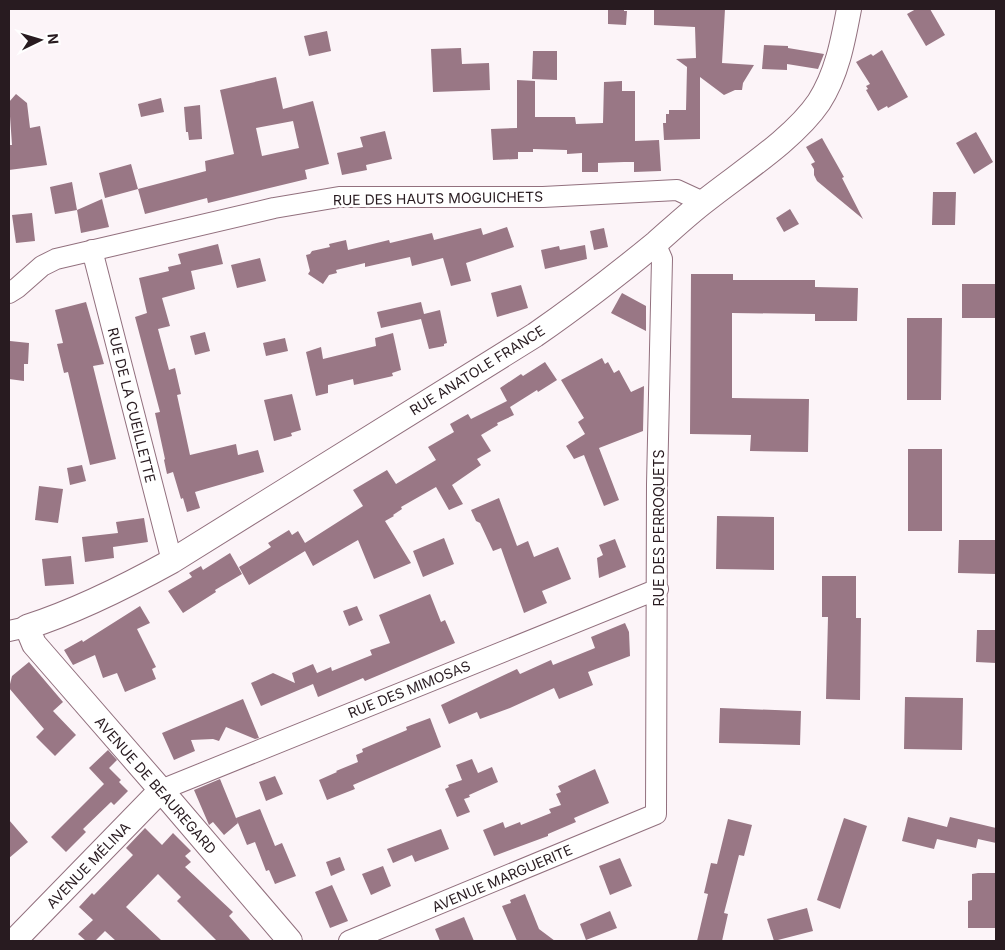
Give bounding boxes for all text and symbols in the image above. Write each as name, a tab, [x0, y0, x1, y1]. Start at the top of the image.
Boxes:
north arrow	[15, 15, 65, 65]
text: N	[45, 33, 62, 45]
street label: RUE DES HAUTS MOGUICHETS	[333, 188, 543, 208]
street label: RUE ANATOLE FRANCE	[406, 321, 548, 419]
street label: RUE DE LA CUEILLETTE	[104, 326, 160, 484]
street label: RUE DES PERROQUETS	[650, 450, 667, 606]
street label: RUE DES MIMOSAS	[345, 657, 473, 721]
street label: AVENUE DE BEAUREGARD	[92, 713, 220, 857]
street label: AVENUE MÉLINA	[43, 818, 134, 912]
street label: AVENUE MARGUERITE	[429, 841, 575, 915]

